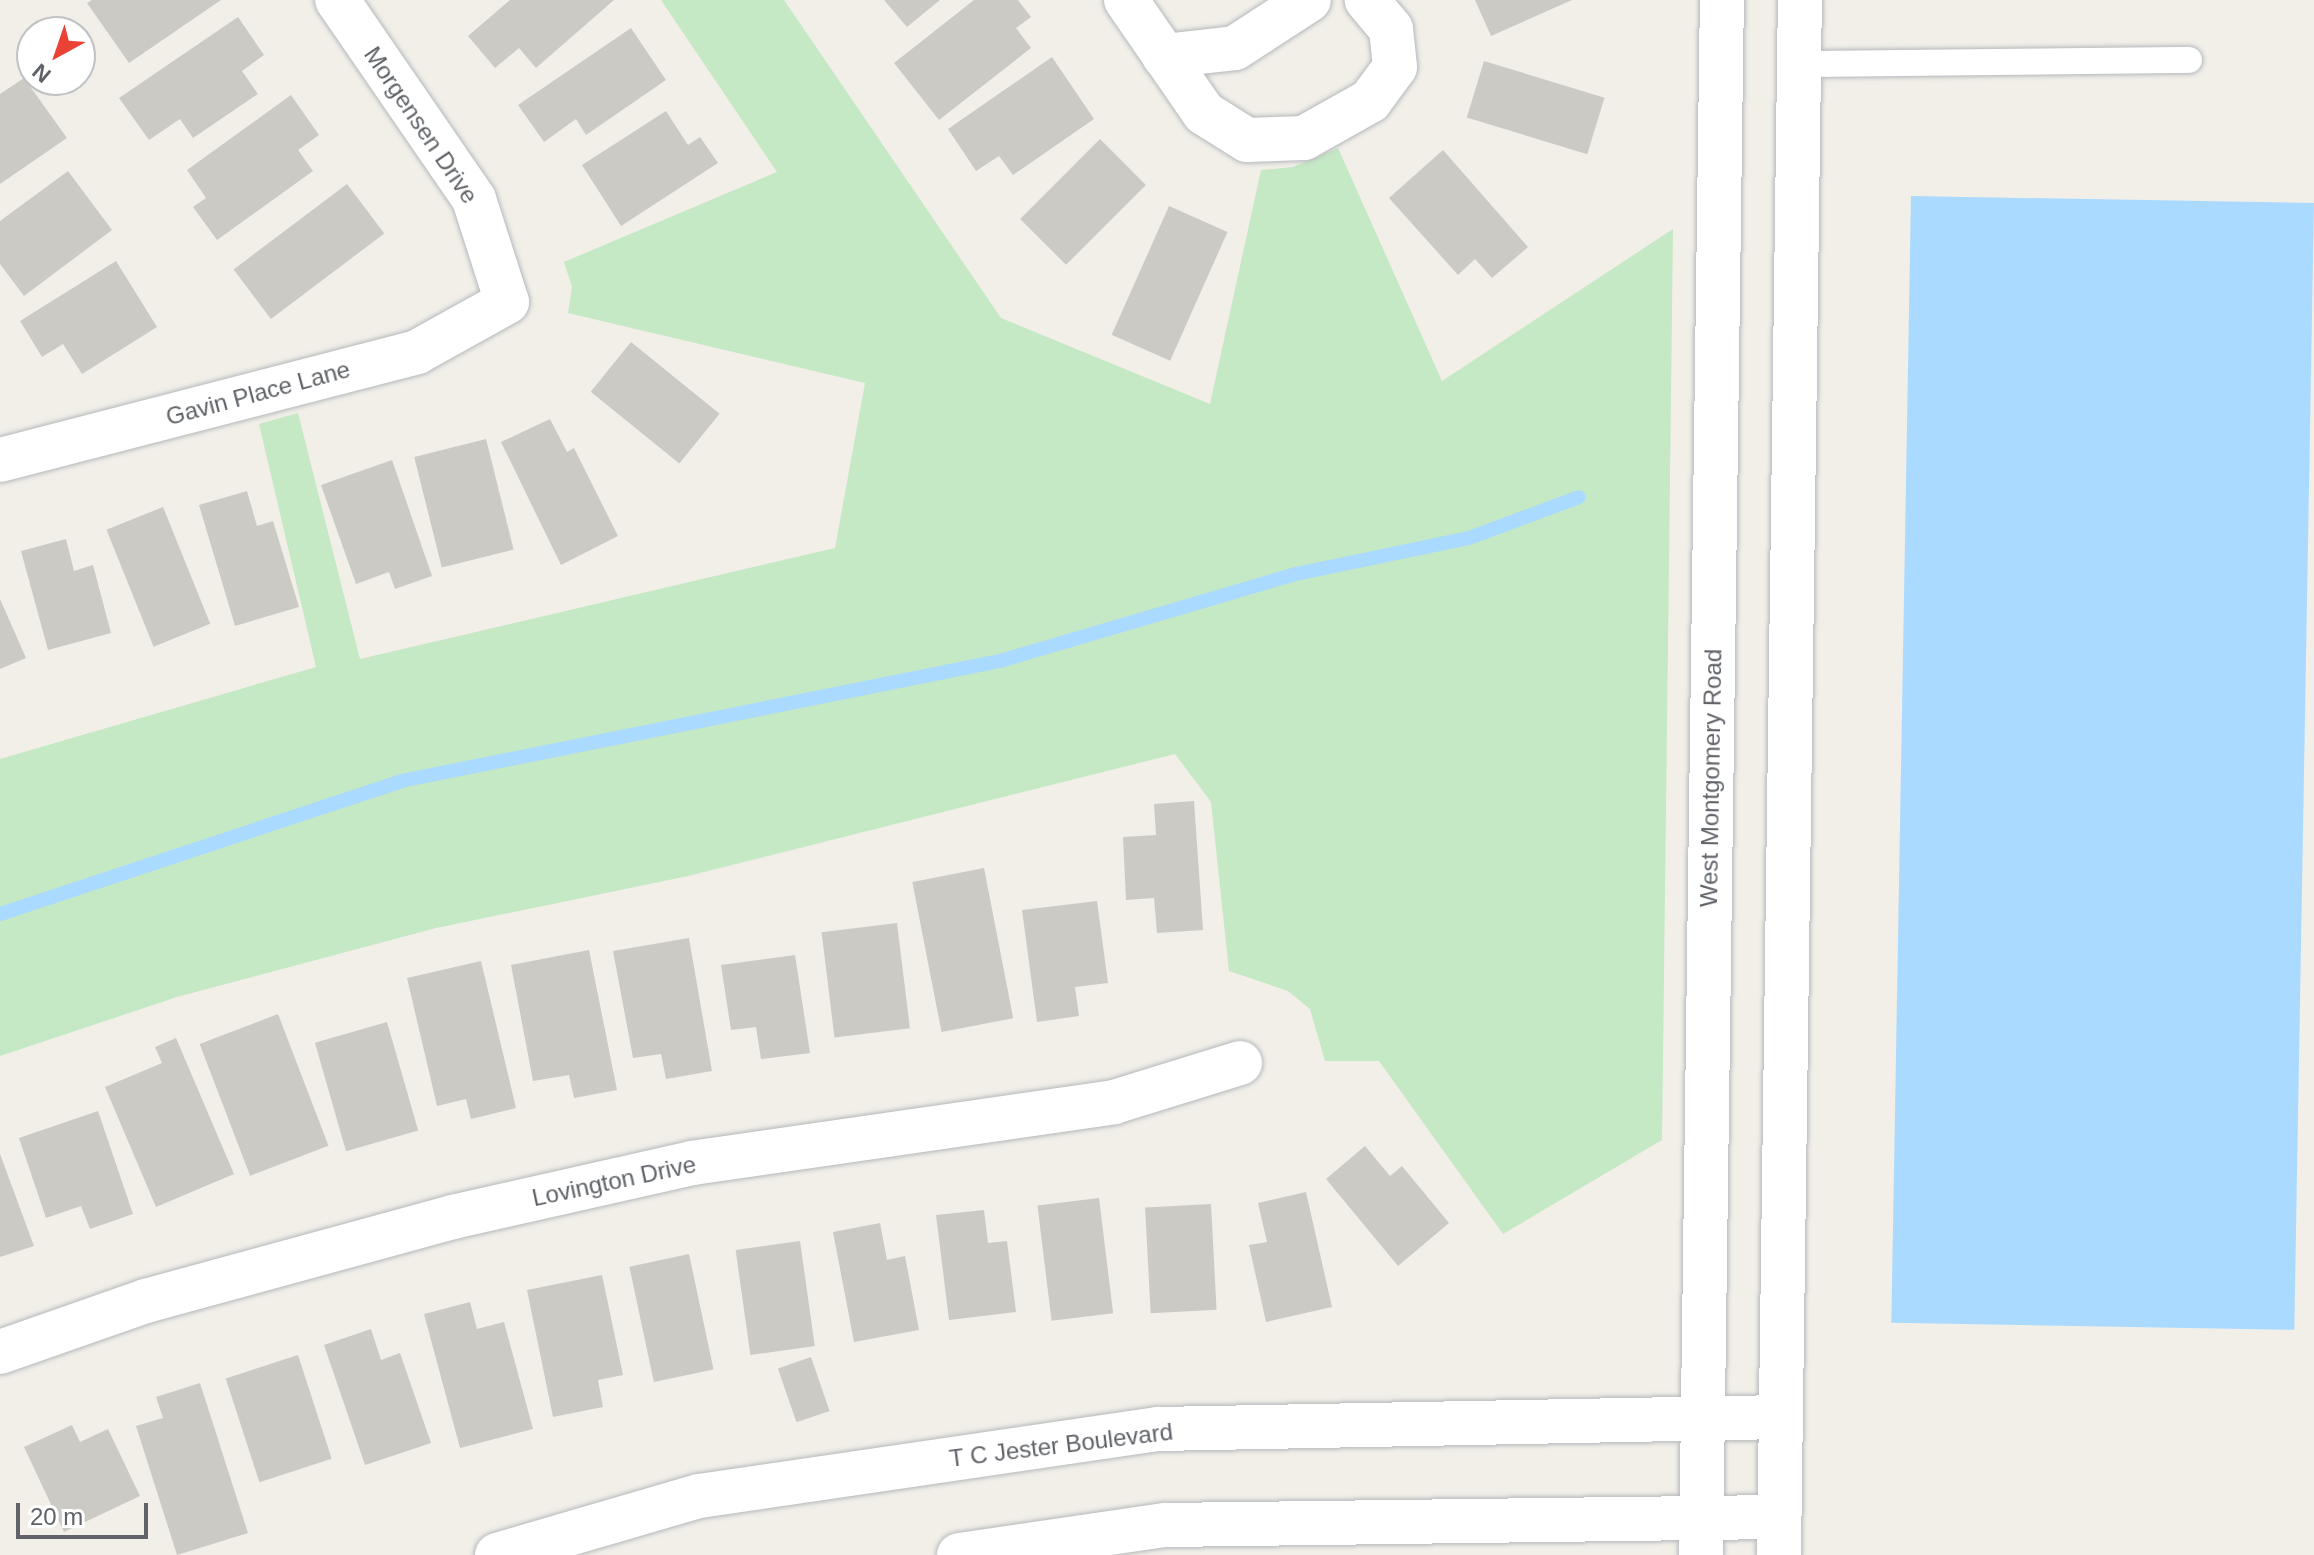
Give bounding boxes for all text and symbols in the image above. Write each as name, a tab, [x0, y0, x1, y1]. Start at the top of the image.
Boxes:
north arrow	[16, 16, 96, 96]
street label: Morgensen Drive	[358, 41, 484, 209]
text: N	[27, 59, 56, 88]
street label: Gavin Place Lane	[163, 355, 353, 431]
street label: West Montgomery Road	[1694, 649, 1728, 907]
street label: Lovington Drive	[529, 1150, 699, 1212]
street label: T C Jester Boulevard	[947, 1417, 1175, 1473]
scale bar	[20, 1487, 152, 1537]
text: 20 m	[30, 1503, 83, 1530]

